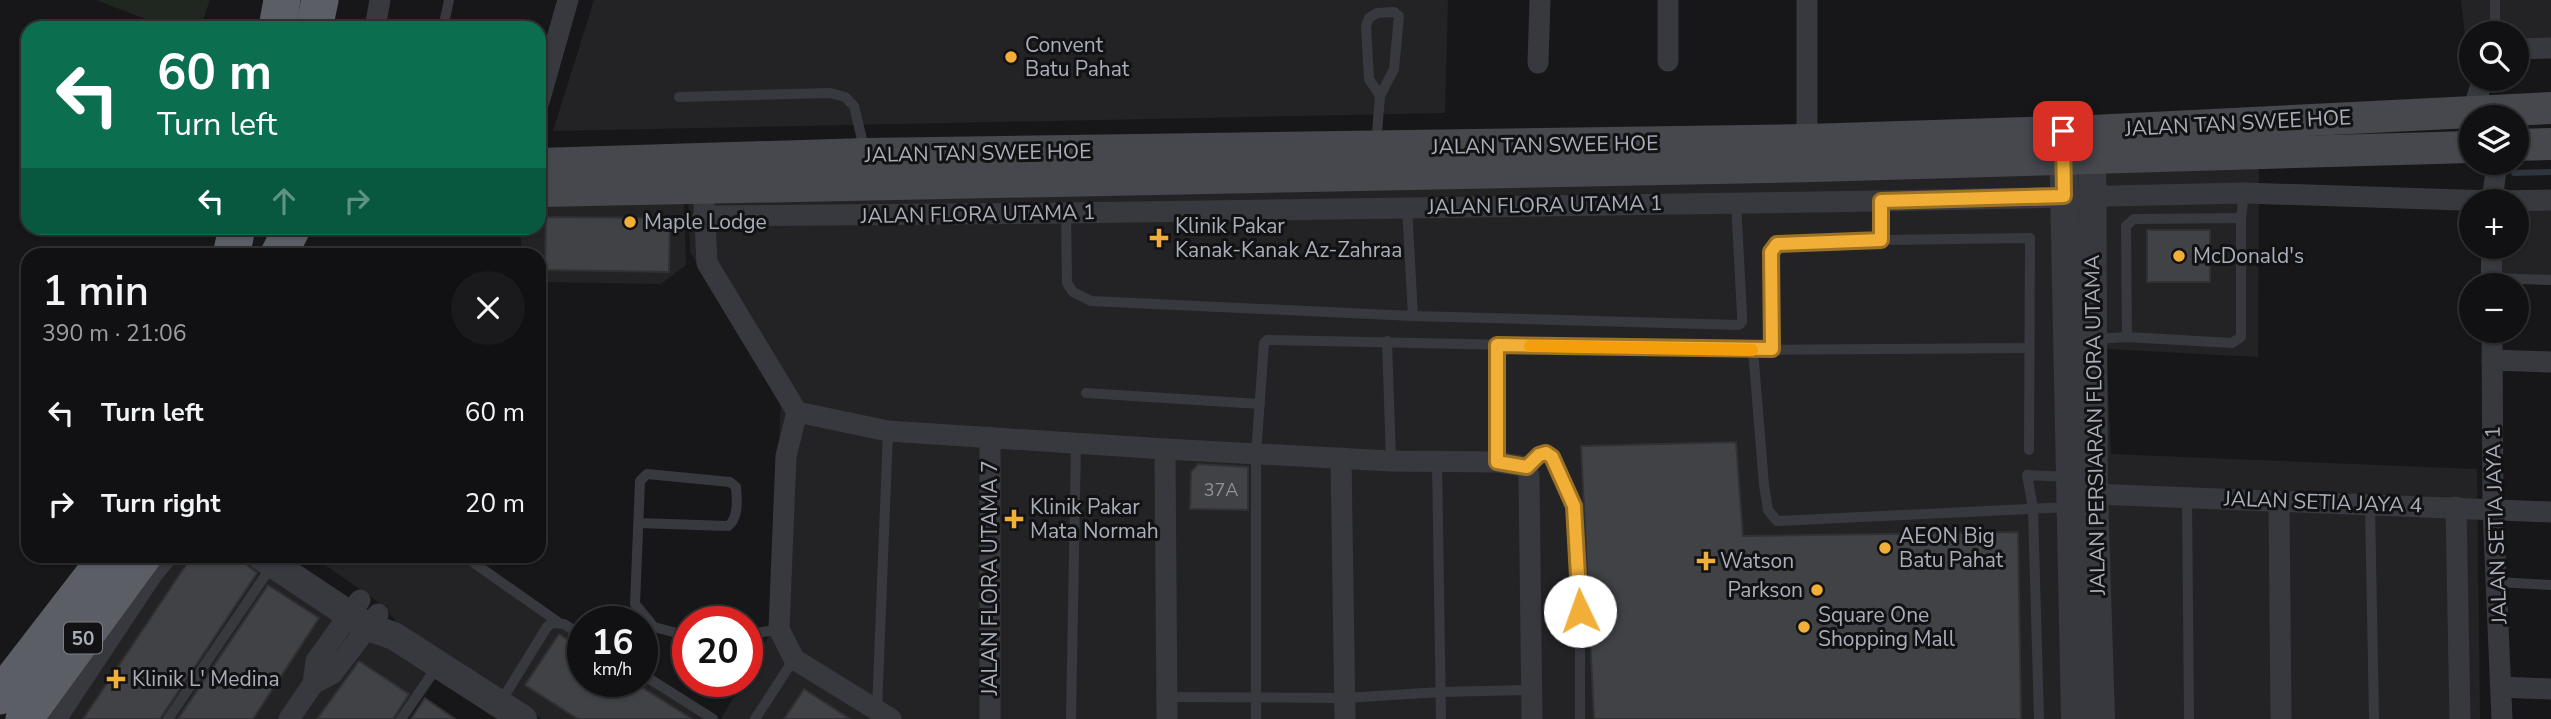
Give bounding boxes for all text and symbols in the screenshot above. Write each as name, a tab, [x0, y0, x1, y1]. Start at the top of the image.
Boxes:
map controls	[2459, 21, 2529, 343]
button: search	[2459, 21, 2529, 91]
place label: Convent Batu Pahat	[1025, 31, 1130, 83]
text: 60 m	[157, 39, 272, 106]
icon: left	[42, 49, 133, 140]
marker: Convent Batu Pahat	[1003, 49, 1019, 65]
pin	[2033, 101, 2093, 161]
text: Turn left	[157, 103, 277, 146]
street label: JALAN TAN SWEE HOE	[2123, 103, 2352, 143]
button: layers	[2459, 105, 2529, 175]
icon: arrive	[2044, 112, 2082, 150]
street label: JALAN TAN SWEE HOE	[1430, 129, 1659, 161]
street label: JALAN TAN SWEE HOE	[863, 137, 1092, 169]
icon: left	[192, 182, 230, 220]
icon: ahead	[265, 182, 303, 220]
icon: right	[338, 182, 376, 220]
street label: JALAN FLORA UTAMA 1	[1426, 189, 1663, 221]
button: +	[2459, 189, 2529, 259]
street label: JALAN FLORA UTAMA 1	[859, 198, 1096, 230]
place label: Maple Lodge	[644, 208, 767, 236]
place label: Klinik Pakar Kanak-Kanak Az-Zahraa	[1175, 212, 1402, 264]
marker: Maple Lodge	[622, 214, 638, 230]
marker: Klinik Pakar Kanak-Kanak Az-Zahraa	[1149, 228, 1169, 248]
place label: McDonald's	[2193, 242, 2304, 270]
marker: McDonald's	[2171, 248, 2187, 264]
street label: JALAN PERSIARAN FLORA UTAMA	[2078, 255, 2112, 596]
text: 1 min	[42, 263, 149, 320]
button: close	[451, 271, 525, 345]
button: −	[2459, 273, 2529, 343]
text: 390 m · 21:06	[42, 318, 187, 349]
icon: left	[42, 394, 80, 432]
text: Turn left	[101, 395, 204, 430]
text: 60 m	[465, 395, 525, 430]
street label: JALAN SETIA JAYA 1	[2479, 425, 2513, 626]
street label: JALAN FLORA UTAMA 7	[976, 461, 1004, 697]
house number: 37A	[1204, 478, 1238, 502]
icon: right	[42, 485, 80, 523]
street label: JALAN SETIA JAYA 4	[2222, 485, 2423, 519]
text: Turn right	[101, 486, 220, 521]
text: 20 m	[465, 486, 525, 521]
place label: Klinik Pakar Mata Normah	[1030, 493, 1159, 545]
marker: Klinik Pakar Mata Normah	[1004, 509, 1024, 529]
place label: AEON Big Batu Pahat	[1899, 522, 2004, 574]
marker: AEON Big Batu Pahat	[1877, 540, 1893, 556]
place label: Watson	[1720, 547, 1794, 575]
marker: Watson	[1698, 553, 1714, 569]
position arrow	[1543, 574, 1617, 648]
place label: Parkson	[1728, 576, 1803, 604]
marker: Parkson	[1809, 582, 1825, 598]
place label: Square One Shopping Mall	[1818, 601, 1956, 653]
speed limit sign: 20	[672, 606, 763, 697]
text: 16	[591, 619, 634, 666]
marker: Square One Shopping Mall	[1796, 619, 1812, 635]
road number: 50	[64, 622, 102, 653]
text: km/h	[593, 657, 632, 681]
place label: Klinik L' Medina	[132, 665, 280, 693]
marker: Klinik L' Medina	[106, 669, 126, 689]

